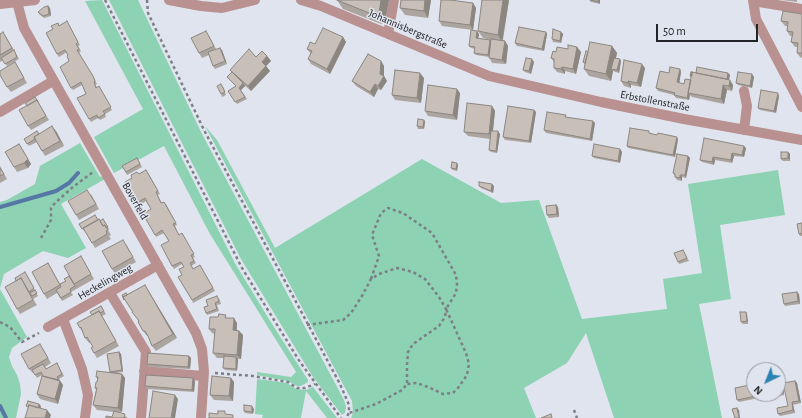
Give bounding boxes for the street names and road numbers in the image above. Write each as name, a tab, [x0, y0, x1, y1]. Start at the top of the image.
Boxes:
street label: Johannisbergstraße	[367, 6, 449, 52]
street label: Erbstollenstraße	[619, 88, 691, 114]
street label: Boverfeld	[119, 180, 151, 222]
street label: Heckelingweg	[75, 261, 135, 303]

